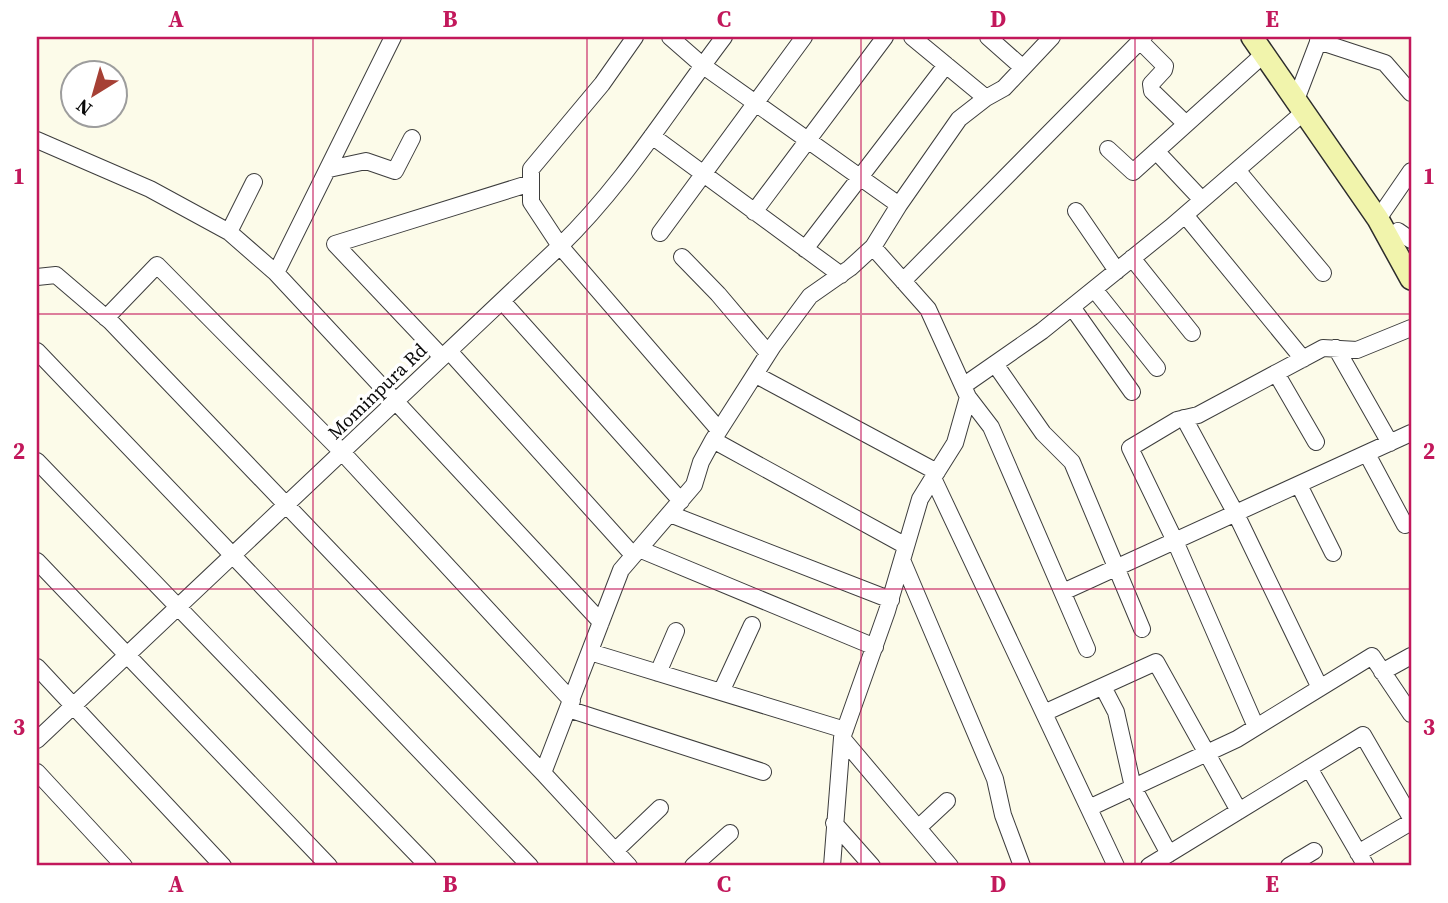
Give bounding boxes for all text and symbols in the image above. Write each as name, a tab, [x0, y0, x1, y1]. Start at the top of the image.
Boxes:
text: A	[168, 3, 184, 35]
text: B	[443, 3, 458, 35]
text: C	[717, 3, 731, 35]
text: D	[990, 3, 1006, 35]
text: E	[1265, 3, 1279, 35]
north arrow	[60, 60, 130, 130]
text: N	[70, 93, 97, 122]
text: 1	[13, 160, 25, 192]
text: 1	[1423, 160, 1435, 192]
street label: Mominpura Rd	[322, 337, 432, 445]
text: 2	[13, 435, 25, 467]
text: 2	[1423, 435, 1435, 467]
text: 3	[13, 711, 25, 743]
text: 3	[1423, 711, 1435, 743]
text: A	[168, 868, 184, 900]
text: B	[443, 868, 458, 900]
text: C	[717, 868, 731, 900]
text: D	[990, 868, 1006, 900]
text: E	[1265, 868, 1279, 900]

